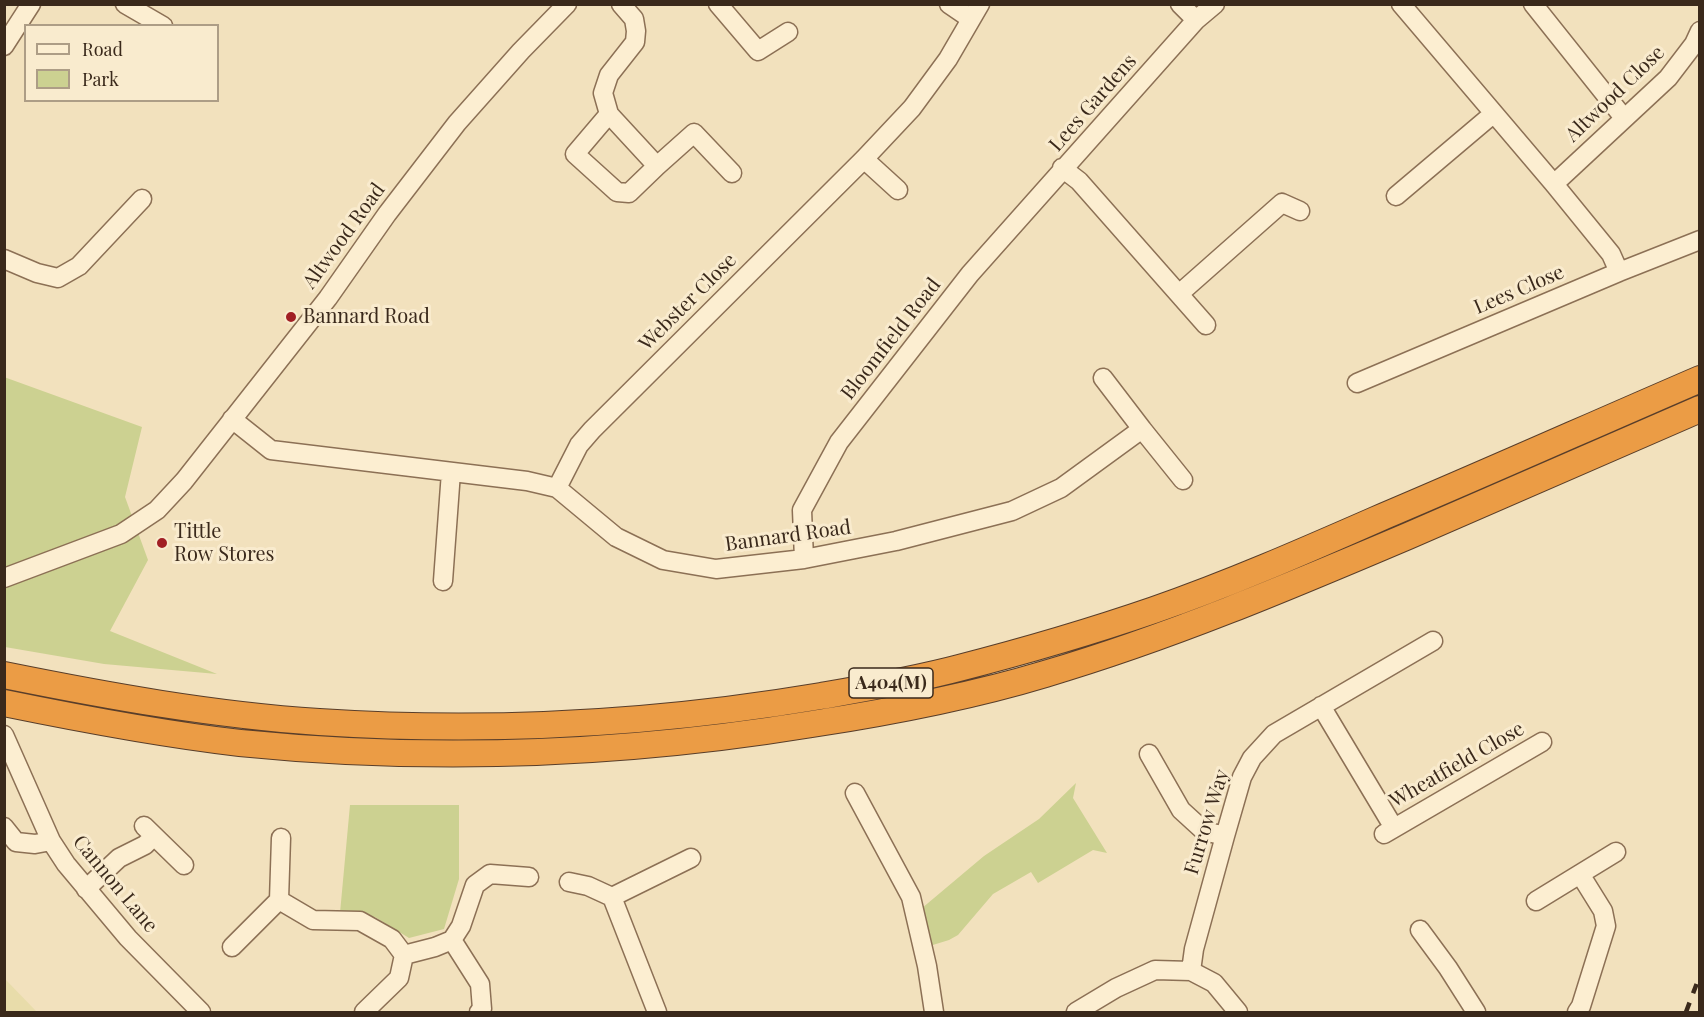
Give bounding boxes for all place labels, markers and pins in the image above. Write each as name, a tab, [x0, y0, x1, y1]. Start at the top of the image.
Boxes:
place label: Bannard Road	[303, 305, 430, 329]
marker: Bannard Road	[284, 310, 298, 324]
place label: Tittle Row Stores	[174, 520, 275, 567]
marker: Tittle Row Stores	[155, 536, 169, 550]

